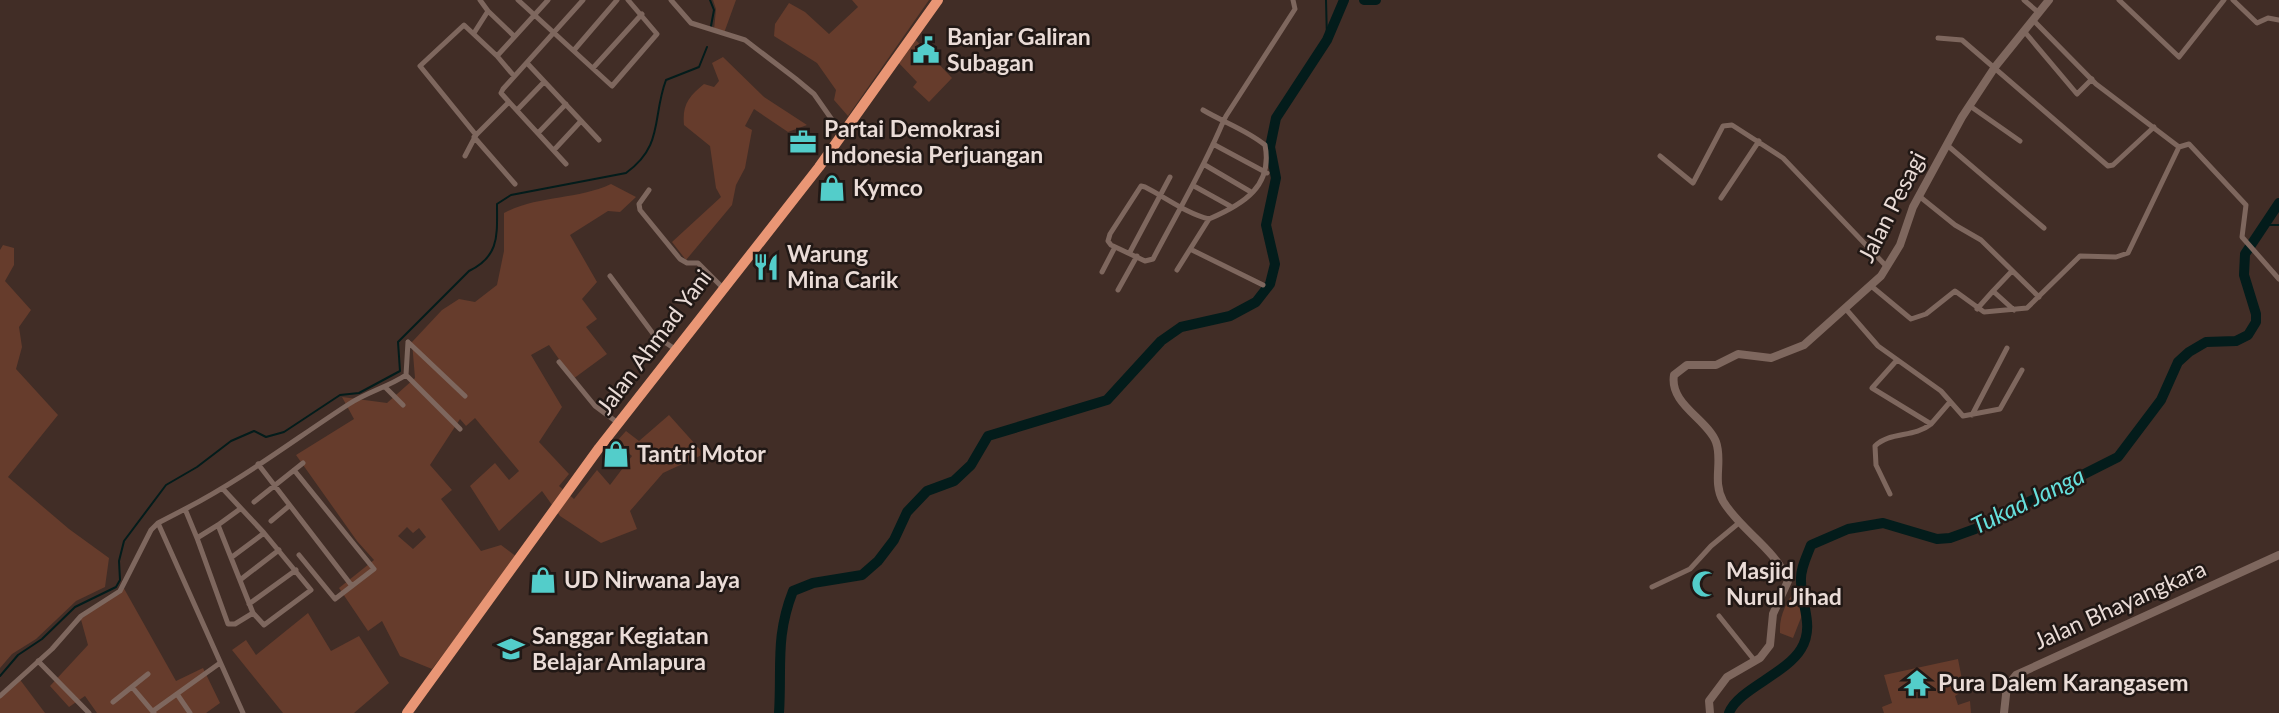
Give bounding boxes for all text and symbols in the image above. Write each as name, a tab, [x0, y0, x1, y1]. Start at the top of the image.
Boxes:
place label: Banjar Galiran Subagan	[947, 22, 1091, 76]
public building icon: Banjar Galiran Subagan	[911, 35, 941, 65]
place label: Partai Demokrasi Indonesia Perjuangan	[824, 114, 1043, 168]
office icon: Partai Demokrasi Indonesia Perjuangan	[788, 127, 818, 157]
street label: Jalan Pesagi	[1851, 147, 1931, 267]
shop icon: Kymco	[817, 173, 847, 203]
place label: Kymco	[853, 173, 923, 201]
place label: Warung Mina Carik	[787, 239, 899, 293]
restaurant icon: Warung Mina Carik	[751, 252, 781, 282]
street label: Jalan Ahmad Yani	[590, 264, 717, 419]
shop icon: Tantri Motor	[601, 439, 631, 469]
place label: Tantri Motor	[637, 439, 766, 467]
water label: Tukad Janga	[1966, 460, 2089, 539]
street label: Jalan Bhayangkara	[2029, 554, 2210, 655]
place label: Masjid Nurul Jihad	[1726, 556, 1842, 610]
shop icon: UD Nirwana Jaya	[528, 565, 558, 595]
place label: UD Nirwana Jaya	[564, 565, 740, 593]
mosque icon: Masjid Nurul Jihad	[1690, 569, 1720, 599]
place label: Sanggar Kegiatan Belajar Amlapura	[532, 621, 709, 675]
school or university icon: Sanggar Kegiatan Belajar Amlapura	[496, 634, 526, 664]
temple icon: Pura Dalem Karangasem	[1902, 668, 1932, 698]
place label: Pura Dalem Karangasem	[1938, 668, 2189, 696]

